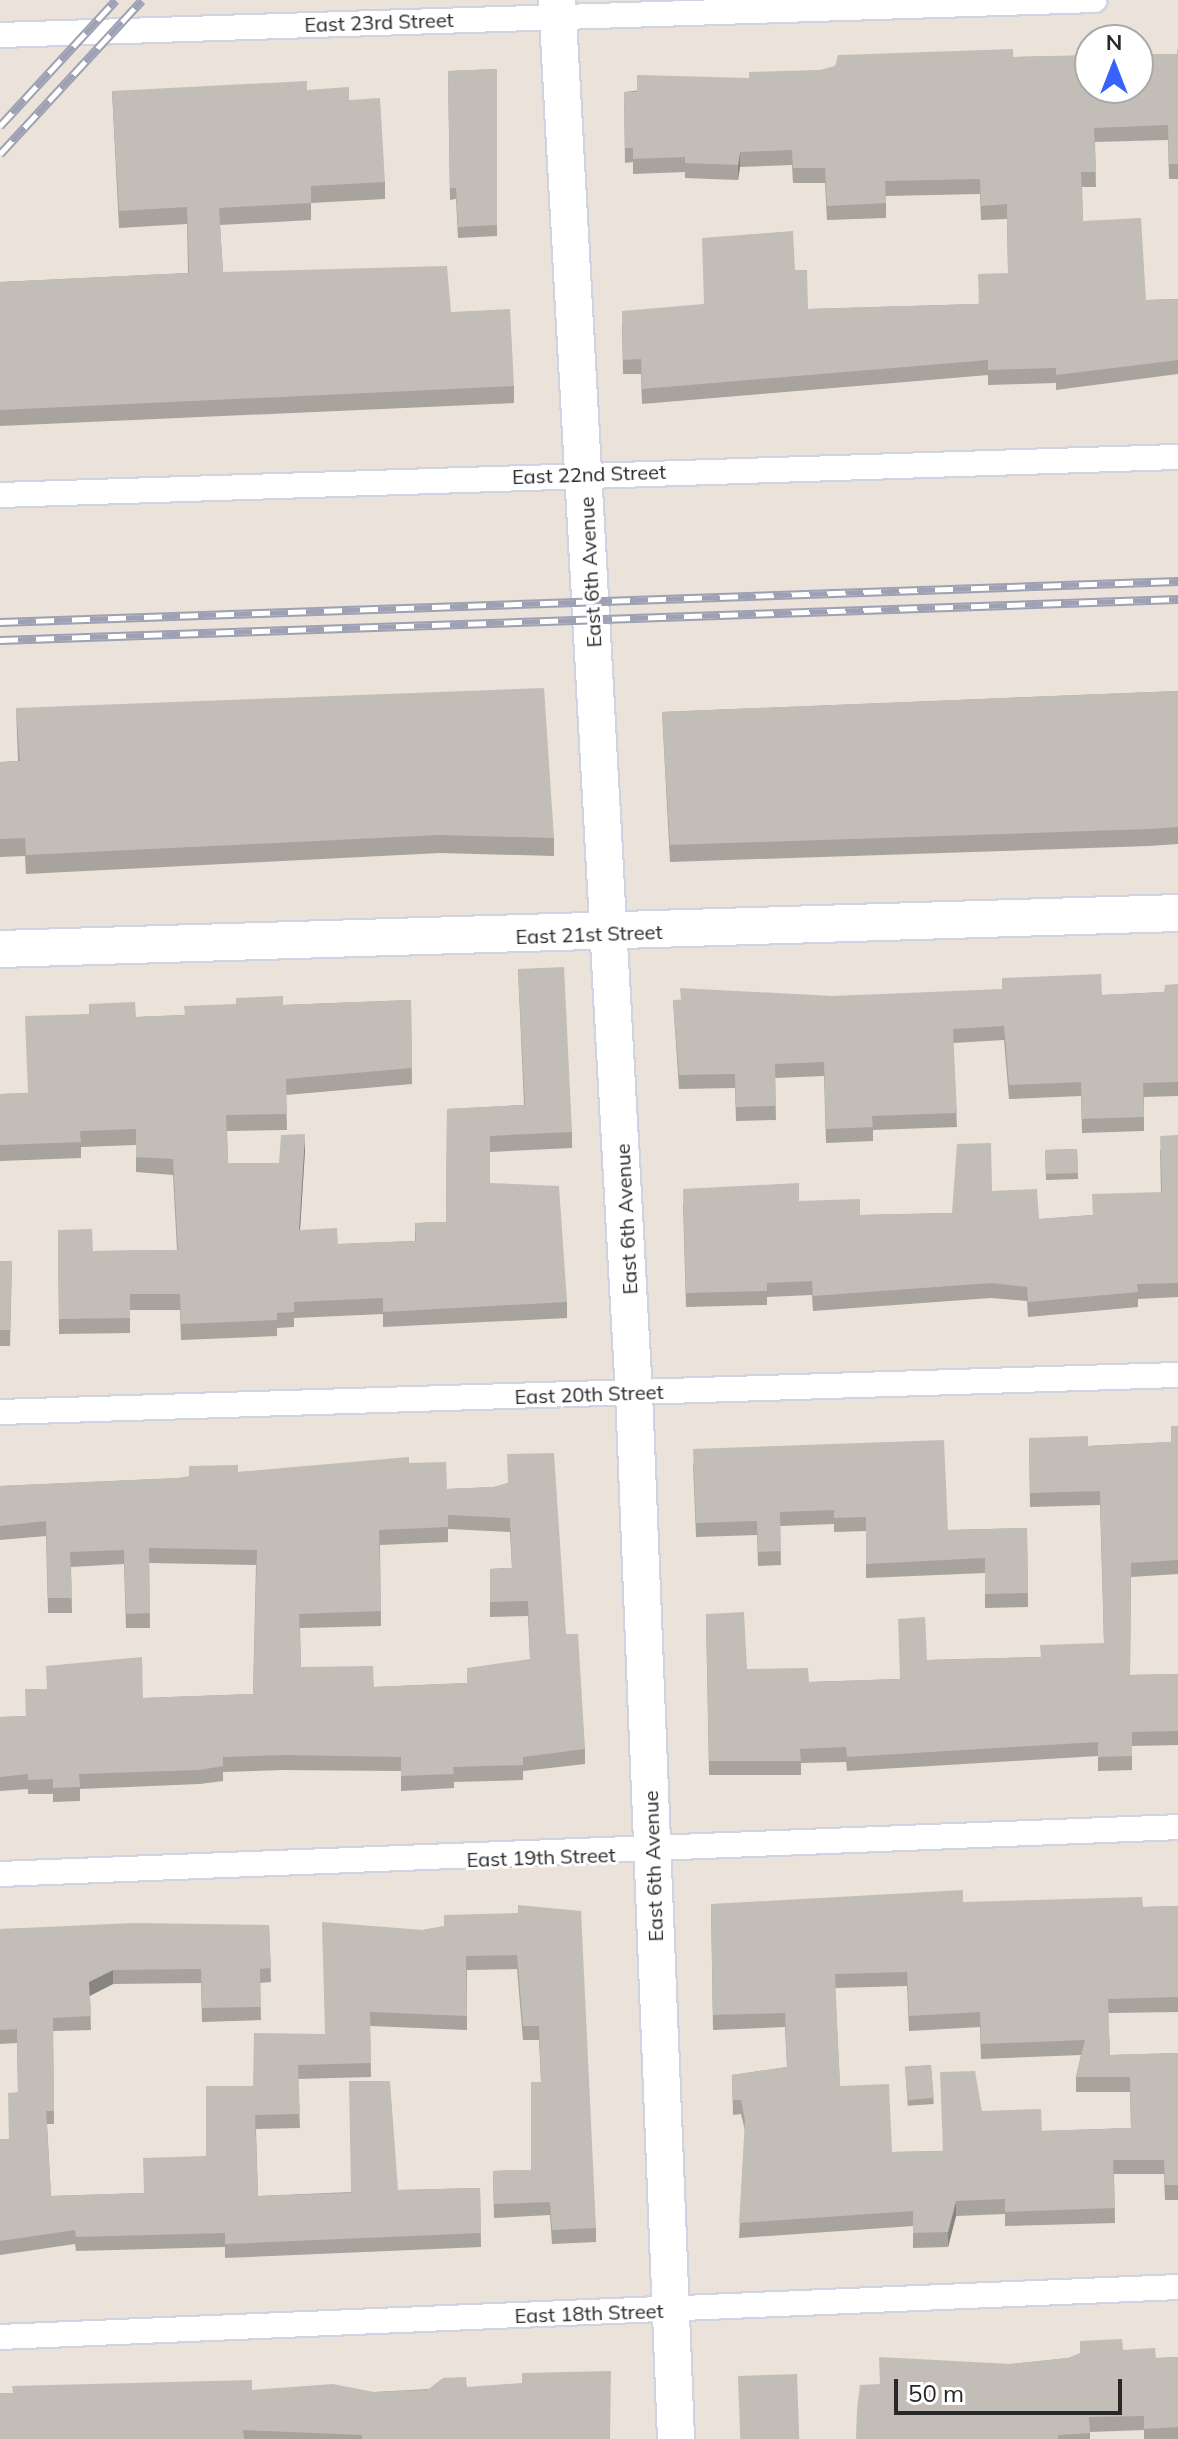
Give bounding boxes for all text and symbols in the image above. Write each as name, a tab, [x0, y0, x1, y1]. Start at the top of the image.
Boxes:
street label: East 23rd Street	[304, 7, 454, 37]
north arrow	[1074, 24, 1154, 104]
text: N	[1106, 28, 1122, 56]
street label: East 22nd Street	[512, 459, 666, 489]
street label: East 6th Avenue	[574, 496, 606, 648]
street label: East 21st Street	[515, 919, 663, 949]
street label: East 6th Avenue	[610, 1143, 642, 1295]
street label: East 20th Street	[514, 1379, 664, 1409]
street label: East 6th Avenue	[638, 1790, 668, 1942]
street label: East 19th Street	[466, 1842, 616, 1872]
street label: East 18th Street	[514, 2298, 664, 2328]
scale bar	[898, 2363, 1126, 2413]
text: 50 m	[908, 2378, 964, 2408]

